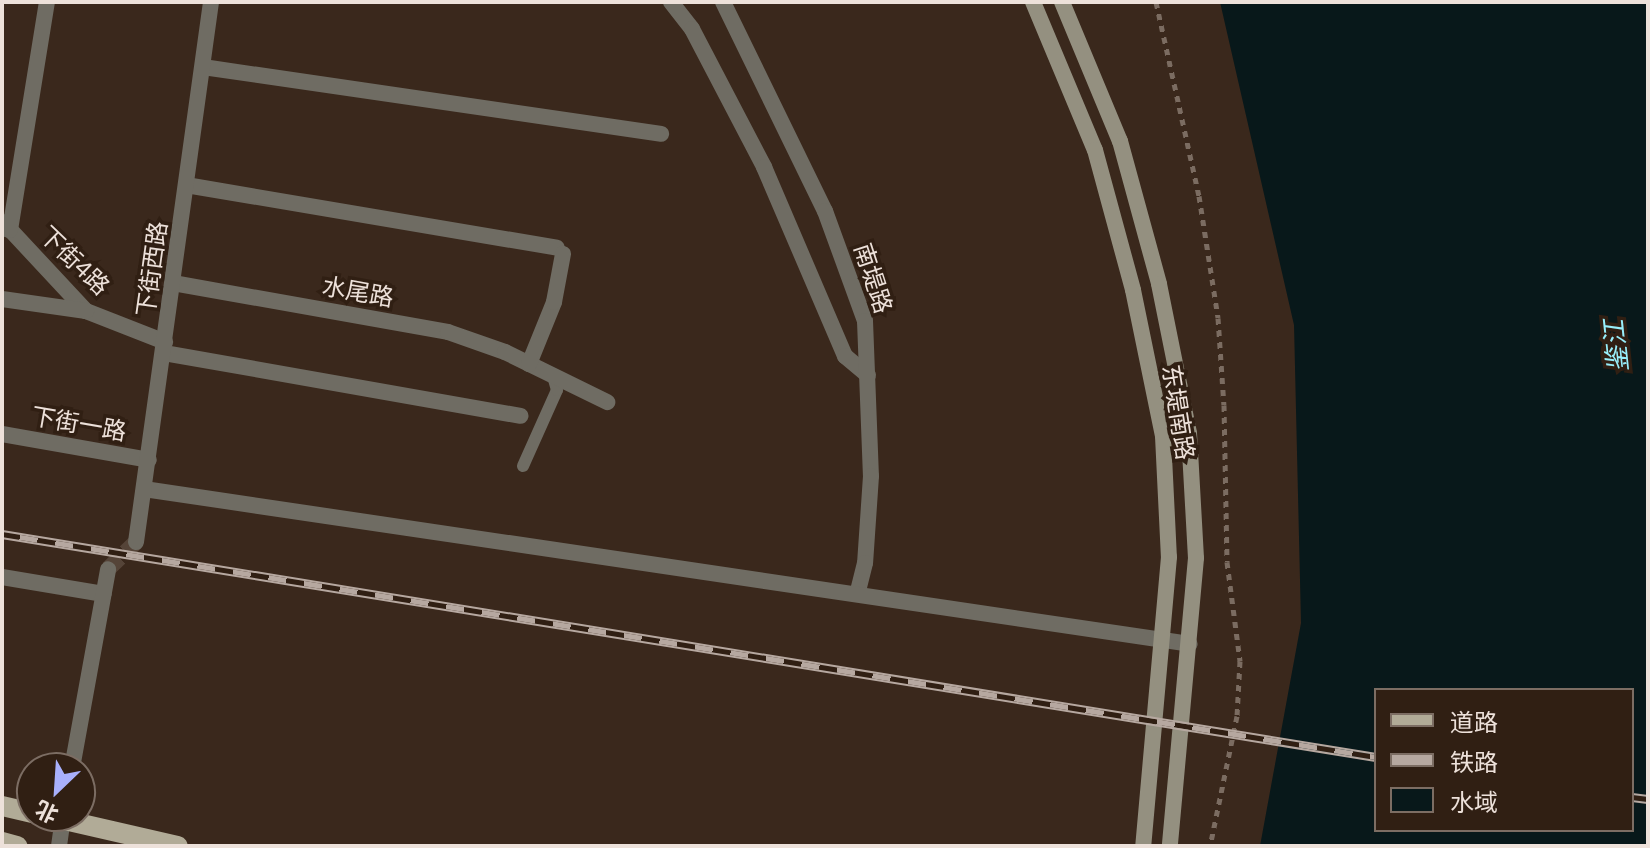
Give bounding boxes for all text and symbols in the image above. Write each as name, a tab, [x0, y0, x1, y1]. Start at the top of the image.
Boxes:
street label: 下街西路	[130, 219, 172, 319]
street label: 下街4路	[34, 220, 116, 300]
street label: 南堤路	[849, 239, 899, 317]
street label: 水尾路	[320, 271, 396, 311]
water label: 鉴江	[1598, 319, 1634, 373]
street label: 东堤南路	[1157, 362, 1201, 462]
street label: 下街一路	[29, 400, 129, 446]
legend	[1374, 688, 1634, 832]
text: 道路	[1450, 707, 1498, 736]
text: 铁路	[1450, 747, 1498, 776]
north arrow	[16, 752, 96, 832]
text: 水域	[1450, 787, 1498, 816]
text: 北	[31, 796, 62, 829]

